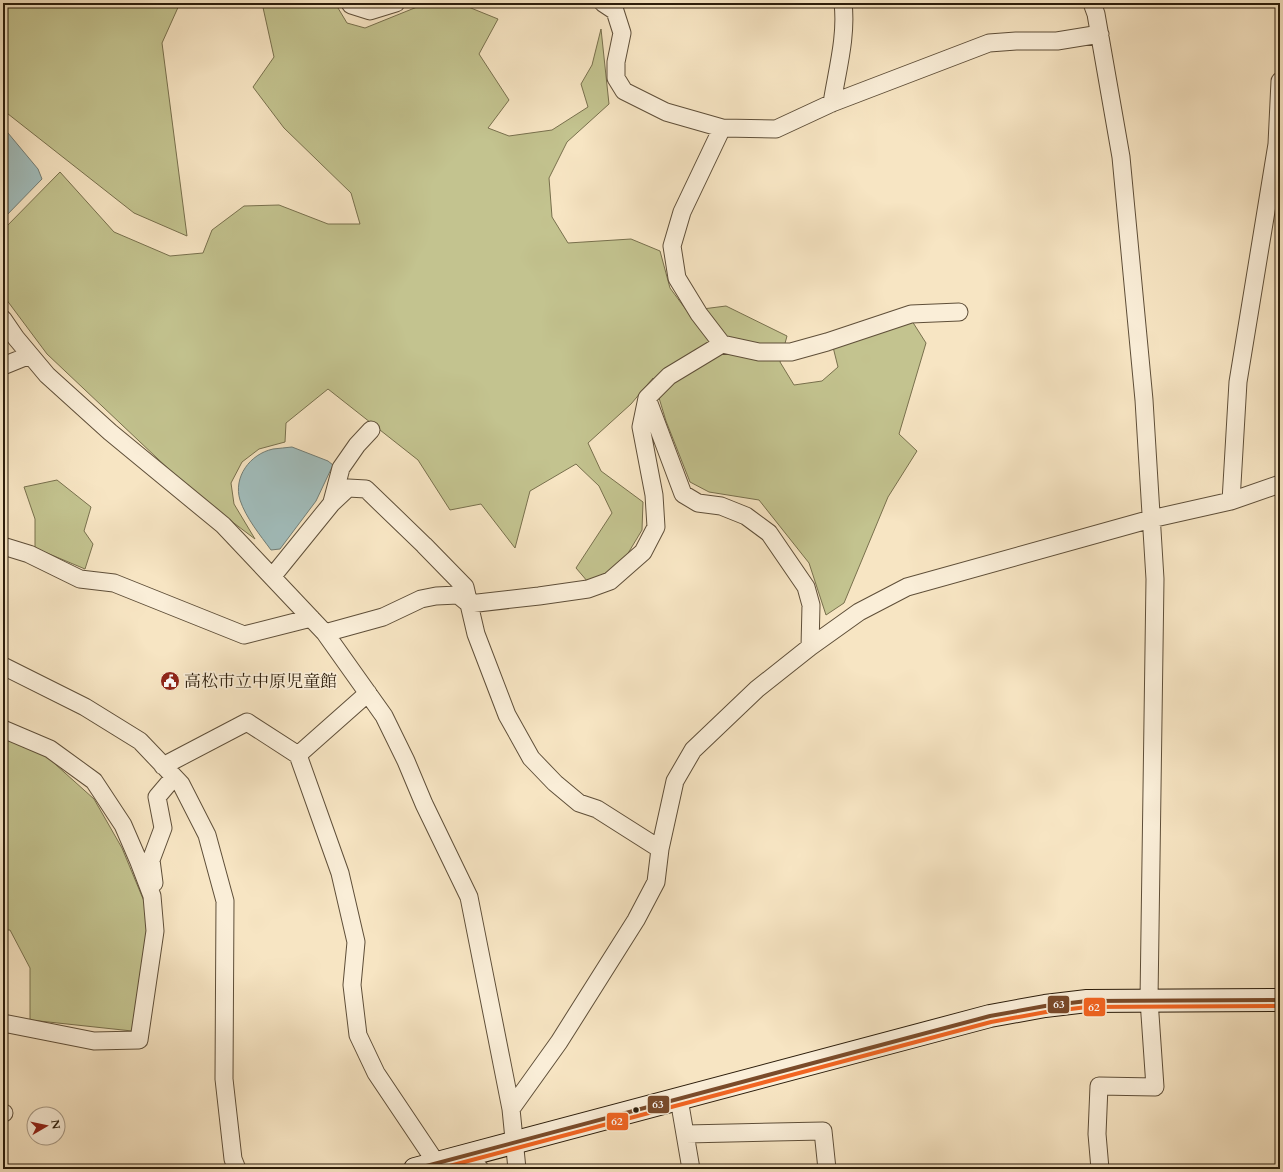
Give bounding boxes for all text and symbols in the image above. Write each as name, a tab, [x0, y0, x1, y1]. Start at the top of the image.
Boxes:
public building icon: 高松市立中原児童館	[159, 670, 181, 692]
place label: 高松市立中原児童館	[184, 670, 337, 693]
line badge: 63	[1047, 995, 1070, 1014]
text: 63	[1053, 997, 1065, 1012]
line badge: 62	[1083, 997, 1106, 1017]
text: 62	[1088, 1000, 1100, 1015]
line badge: 63	[647, 1095, 670, 1114]
text: 63	[652, 1097, 664, 1112]
unlabelled marker	[631, 1105, 641, 1115]
north arrow	[26, 1106, 66, 1146]
line badge: 62	[606, 1112, 629, 1131]
text: 62	[611, 1114, 623, 1129]
text: N	[47, 1119, 64, 1131]

